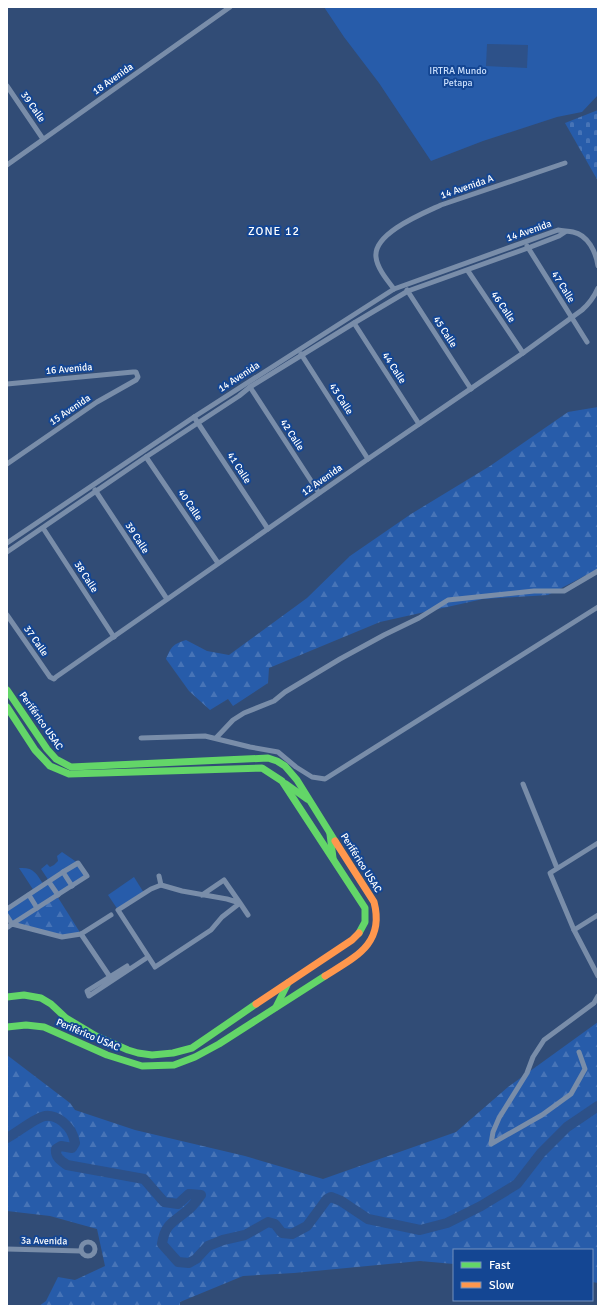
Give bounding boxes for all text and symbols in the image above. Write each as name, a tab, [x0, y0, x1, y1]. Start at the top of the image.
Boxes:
street label: 18 Avenida	[90, 61, 136, 97]
park label: IRTRA Mundo Petapa	[429, 65, 487, 89]
street label: 39 Calle	[18, 89, 48, 125]
street label: 14 Avenida A	[439, 172, 495, 202]
street label: 14 Avenida	[505, 218, 553, 244]
district label: ZONE 12	[248, 224, 300, 239]
street label: 47 Calle	[549, 269, 577, 305]
street label: 46 Calle	[488, 289, 518, 325]
street label: 45 Calle	[431, 314, 459, 350]
street label: 44 Calle	[380, 350, 408, 386]
street label: 14 Avenida	[216, 359, 262, 395]
street label: 16 Avenida	[45, 361, 93, 377]
street label: 43 Calle	[327, 381, 355, 417]
street label: 15 Avenida	[47, 392, 93, 428]
street label: 42 Calle	[278, 417, 306, 453]
street label: 41 Calle	[225, 450, 253, 486]
street label: 12 Avenida	[299, 462, 345, 498]
street label: 40 Calle	[175, 487, 205, 523]
street label: 39 Calle	[123, 520, 151, 556]
street label: 38 Calle	[72, 559, 100, 595]
street label: 37 Calle	[21, 623, 51, 659]
street label: Periférico USAC	[17, 690, 65, 752]
street label: Periférico USAC	[338, 831, 384, 895]
street label: Periférico USAC	[54, 1016, 122, 1054]
street label: 3a Avenida	[21, 1235, 67, 1247]
legend	[453, 1249, 593, 1301]
text: Fast	[489, 1258, 510, 1273]
text: Slow	[489, 1278, 514, 1293]

